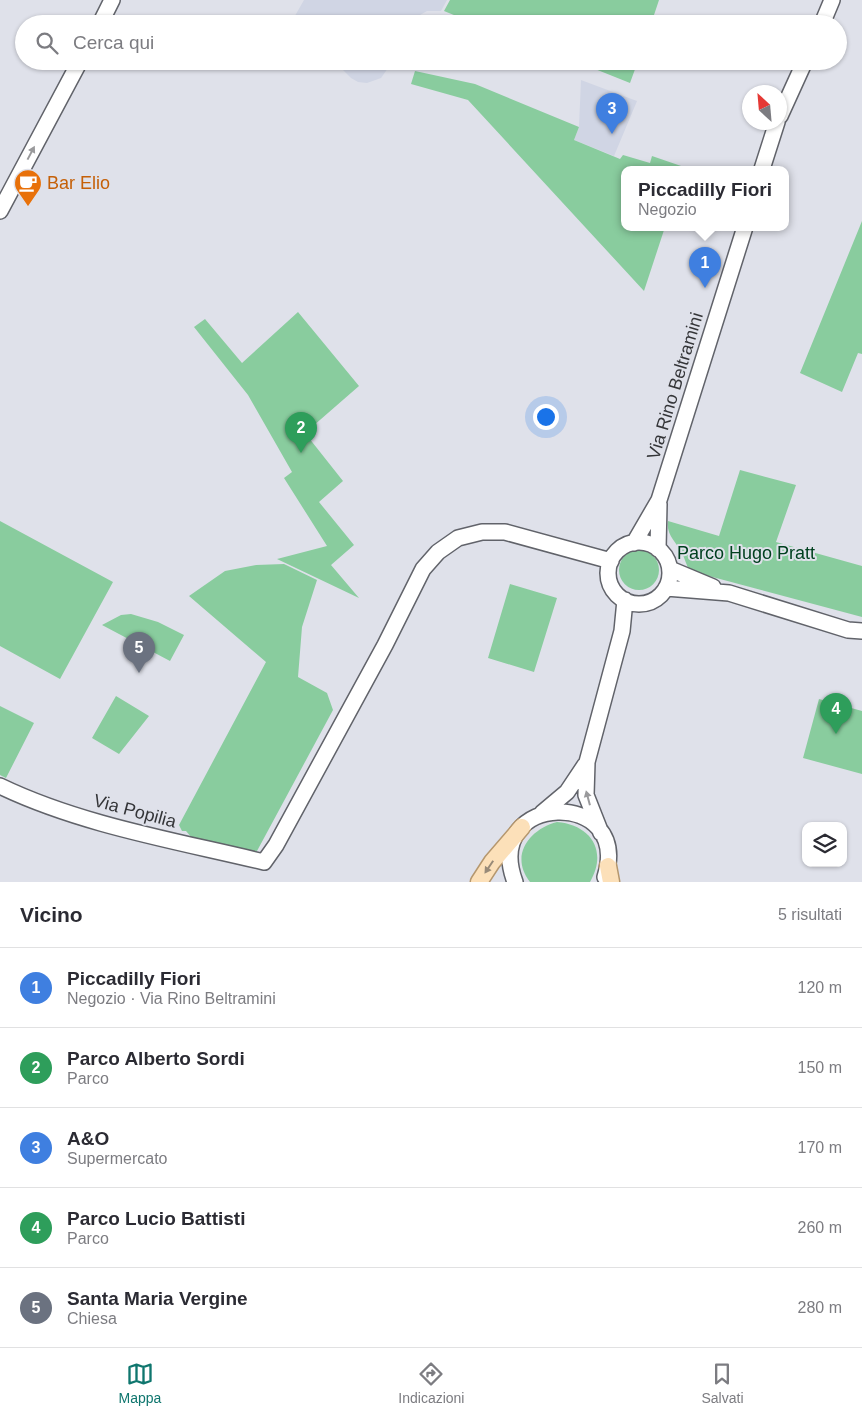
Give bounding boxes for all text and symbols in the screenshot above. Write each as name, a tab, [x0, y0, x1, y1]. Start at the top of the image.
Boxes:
search box	[15, 15, 847, 70]
icon: search	[33, 29, 61, 57]
text: Cerca qui	[73, 32, 154, 53]
north arrow	[742, 85, 787, 130]
pin: 3	[596, 93, 628, 134]
one-way arrow	[27, 145, 35, 160]
popup	[621, 166, 789, 231]
cafe icon: Bar Elio	[13, 168, 43, 207]
place label: Bar Elio	[47, 173, 110, 193]
text: Piccadilly Fiori	[638, 179, 772, 200]
text: Negozio	[638, 201, 697, 218]
pin: 1	[689, 247, 721, 288]
street label: Via Rino Beltramini	[643, 310, 707, 462]
your location	[533, 404, 559, 430]
pin: 2	[285, 412, 317, 453]
park label: Parco Hugo Pratt	[677, 543, 815, 563]
pin: 5	[123, 632, 155, 673]
pin: 4	[820, 693, 852, 734]
street label: Via Popilia	[91, 790, 179, 832]
one-way arrow	[584, 791, 592, 806]
map controls	[802, 822, 847, 867]
button: layers	[802, 822, 847, 867]
one-way arrow	[484, 861, 494, 874]
text: Vicino	[20, 903, 83, 926]
text: 5 risultati	[778, 906, 842, 923]
text: Piccadilly Fiori	[67, 968, 201, 989]
text: 1	[32, 979, 40, 996]
text: 120 m	[798, 979, 842, 996]
text: Negozio · Via Rino Beltramini	[67, 990, 276, 1007]
text: Parco Alberto Sordi	[67, 1048, 245, 1069]
text: 2	[32, 1059, 40, 1076]
text: 150 m	[798, 1059, 842, 1076]
text: Parco	[67, 1070, 109, 1087]
text: A&O	[67, 1128, 109, 1149]
text: 3	[32, 1139, 40, 1156]
text: 170 m	[798, 1139, 842, 1156]
text: Supermercato	[67, 1150, 168, 1167]
text: Parco Lucio Battisti	[67, 1208, 245, 1229]
text: 4	[32, 1219, 40, 1236]
text: 260 m	[798, 1219, 842, 1236]
text: Parco	[67, 1230, 109, 1247]
text: Santa Maria Vergine	[67, 1288, 248, 1309]
text: 5	[32, 1299, 40, 1316]
text: 280 m	[798, 1299, 842, 1316]
text: Chiesa	[67, 1310, 117, 1327]
tab: Mappa	[119, 1360, 161, 1406]
tab: Indicazioni	[398, 1360, 464, 1406]
tab: Salvati	[701, 1360, 744, 1406]

